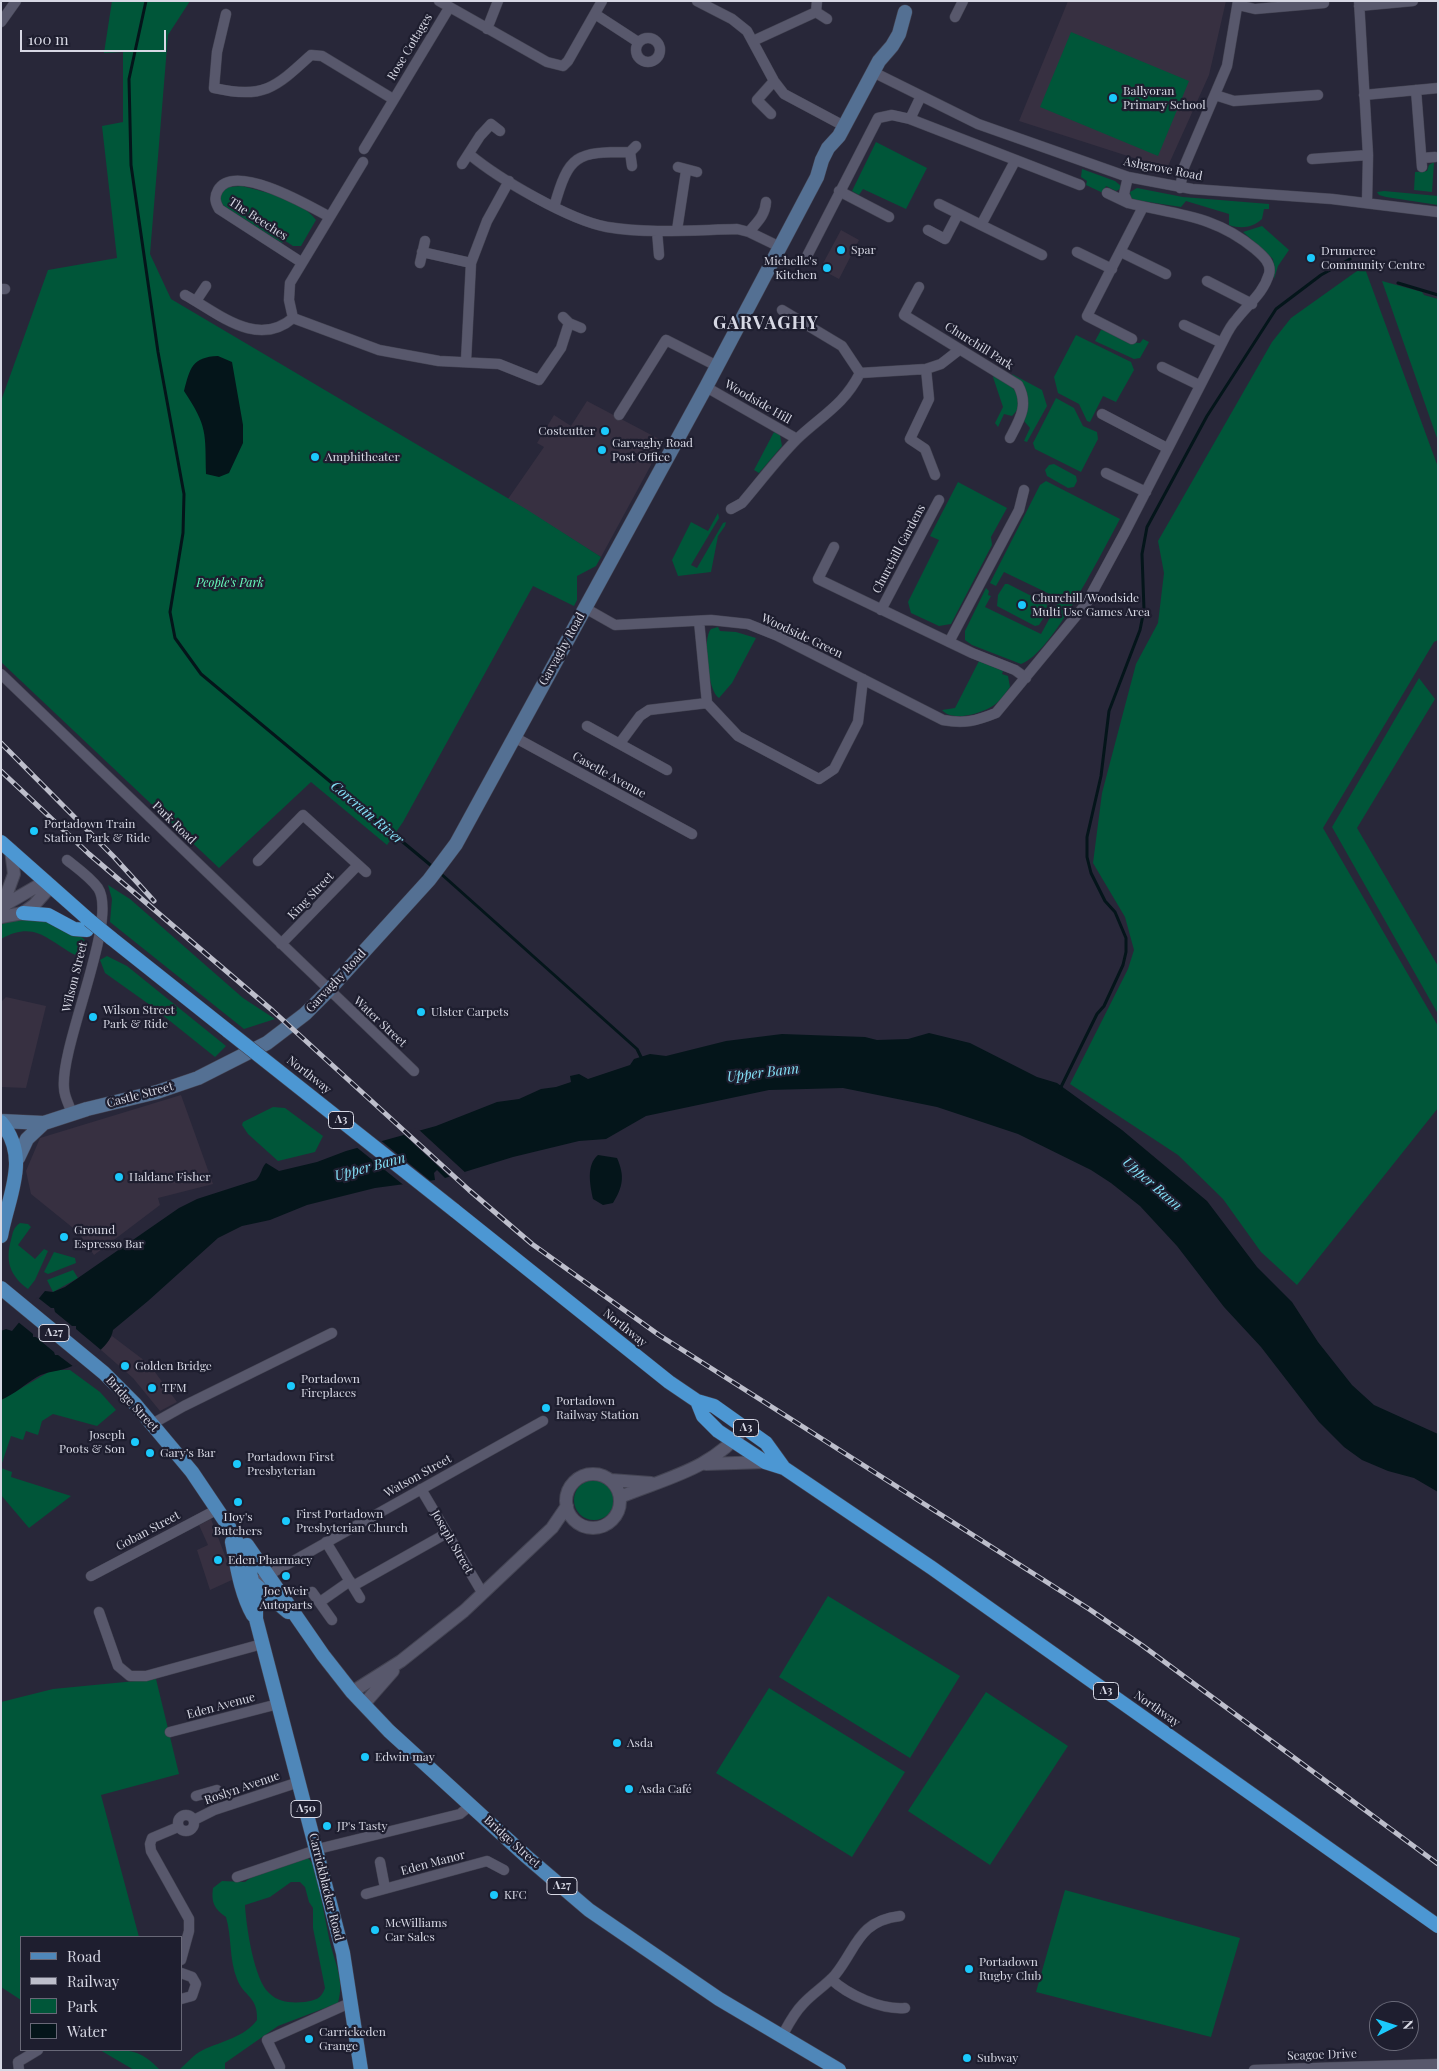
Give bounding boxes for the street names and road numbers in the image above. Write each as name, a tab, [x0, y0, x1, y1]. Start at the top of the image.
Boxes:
street label: Rose Cottages	[384, 11, 436, 83]
street label: Ashgrove Road	[1122, 154, 1204, 184]
street label: The Beeches	[226, 195, 290, 243]
street label: Churchill Park	[942, 319, 1016, 373]
street label: Woodside Hill	[722, 377, 794, 427]
street label: Churchill Gardens	[869, 502, 929, 596]
street label: Garvaghy Road	[536, 610, 588, 688]
street label: Woodside Green	[759, 611, 845, 661]
street label: Casetle Avenue	[570, 749, 648, 801]
street label: Park Road	[149, 799, 199, 847]
street label: King Street	[285, 869, 337, 923]
street label: Wilson Street	[59, 940, 91, 1014]
street label: Garvaghy Road	[303, 946, 369, 1016]
street label: Water Street	[351, 994, 409, 1050]
street label: Northway	[284, 1053, 334, 1097]
street label: Castle Street	[105, 1079, 175, 1111]
road number: A3	[328, 1112, 354, 1128]
street label: Northway	[600, 1306, 650, 1350]
road number: A27	[39, 1325, 69, 1342]
street label: Bridge Street	[103, 1373, 161, 1435]
road number: A3	[734, 1420, 758, 1436]
street label: Watson Street	[382, 1452, 454, 1500]
street label: Goban Street	[114, 1508, 182, 1554]
street label: Joseph Street	[428, 1508, 476, 1576]
road number: A3	[1094, 1682, 1118, 1700]
street label: Northway	[1131, 1688, 1183, 1730]
street label: Eden Avenue	[185, 1690, 257, 1722]
street label: Roslyn Avenue	[202, 1768, 282, 1808]
road number: A50	[291, 1800, 321, 1818]
street label: Bridge Street	[481, 1813, 543, 1871]
street label: Carrickblacker Road	[306, 1832, 346, 1942]
street label: Eden Manor	[399, 1848, 467, 1878]
road number: A27	[547, 1878, 577, 1894]
street label: Seagoe Drive	[1287, 2047, 1357, 2063]

